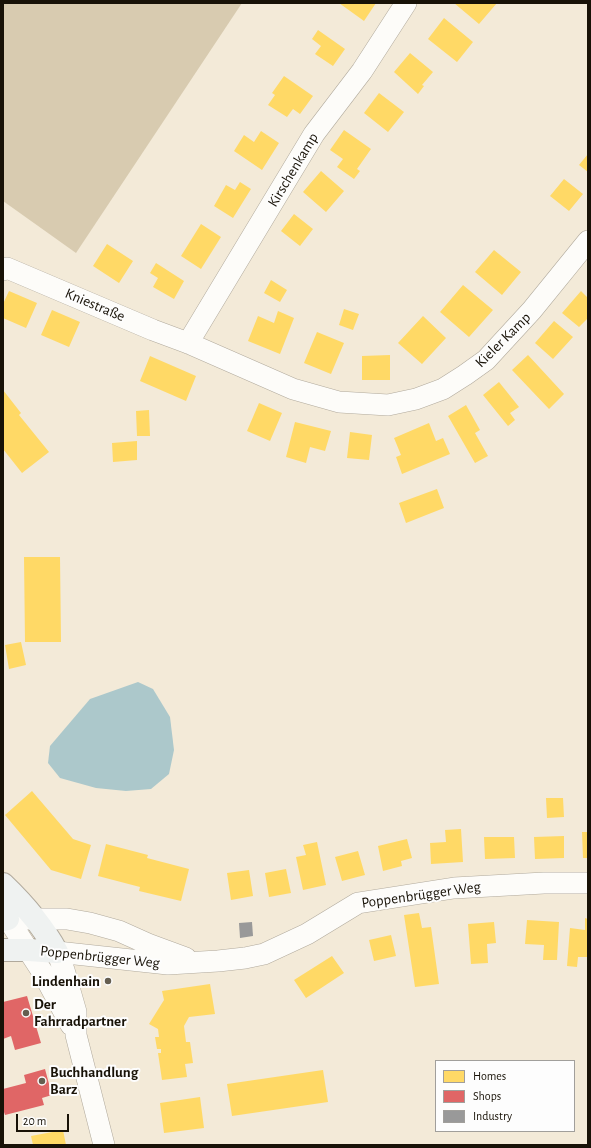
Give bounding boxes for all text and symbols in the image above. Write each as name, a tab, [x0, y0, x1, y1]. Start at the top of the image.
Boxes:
street label: Kirschenkamp	[264, 130, 322, 210]
street label: Kniestraße	[62, 284, 128, 326]
street label: Kieler Kamp	[471, 308, 535, 372]
street label: Poppenbrügger Weg	[360, 878, 482, 912]
street label: Poppenbrügger Weg	[39, 942, 161, 972]
place label: Lindenhain	[32, 972, 100, 990]
marker: Lindenhain	[103, 976, 113, 986]
place label: Der Fahrradpartner	[34, 995, 126, 1030]
marker: Der Fahrradpartner	[21, 1008, 31, 1018]
legend	[435, 1060, 575, 1132]
place label: Buchhandlung Barz	[50, 1063, 138, 1098]
text: Homes	[473, 1070, 506, 1082]
marker: Buchhandlung Barz	[37, 1076, 47, 1086]
text: Shops	[473, 1090, 501, 1102]
scale bar	[18, 1106, 71, 1132]
text: Industry	[473, 1110, 512, 1122]
text: 20 m	[23, 1115, 46, 1127]

